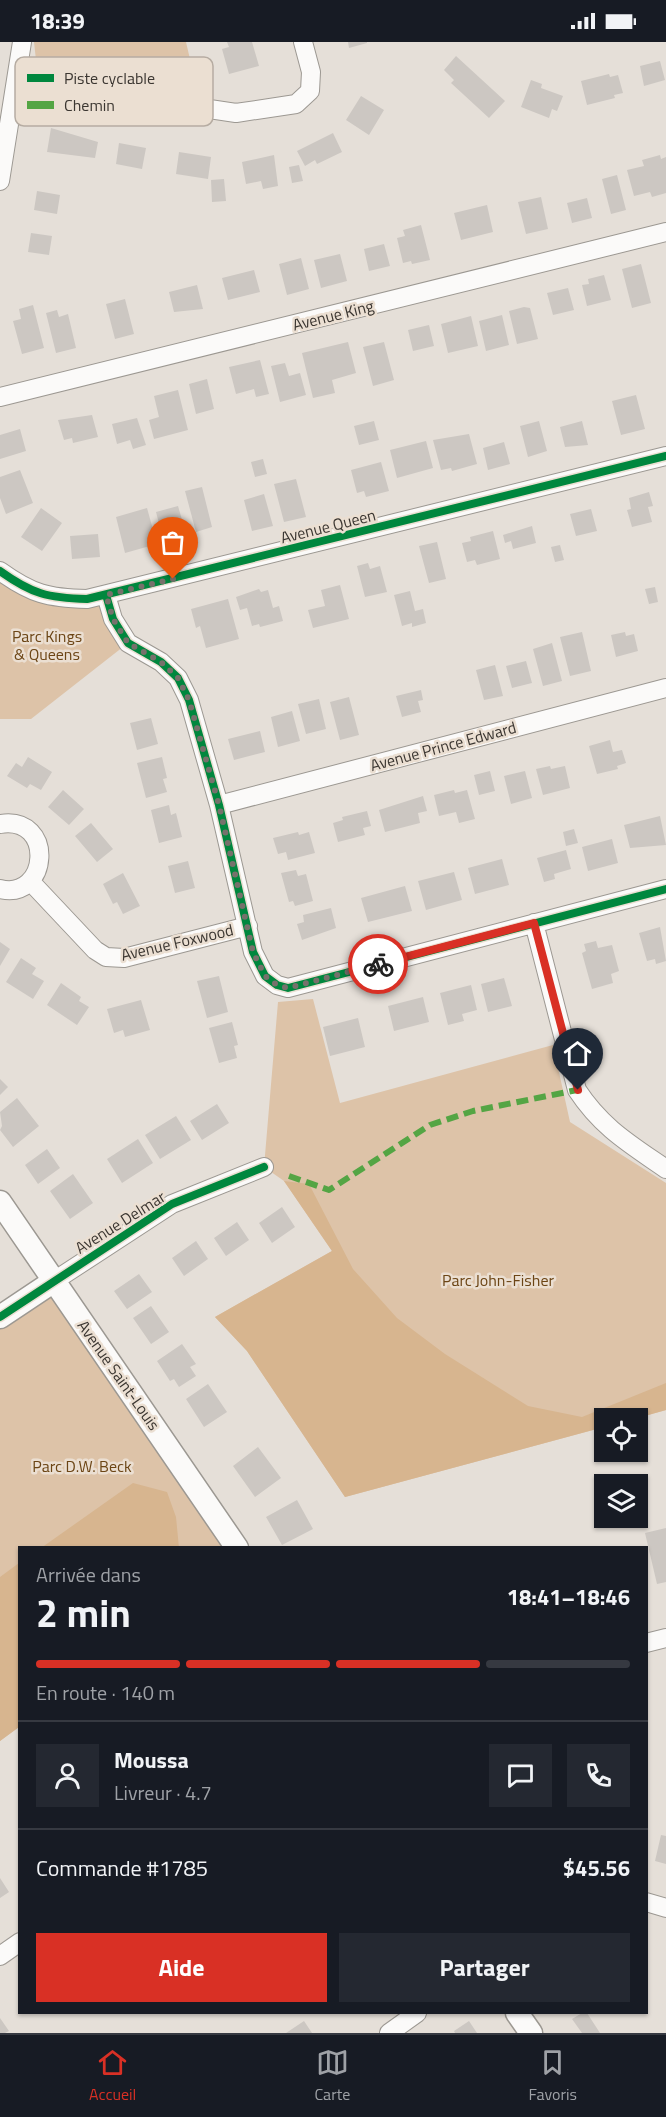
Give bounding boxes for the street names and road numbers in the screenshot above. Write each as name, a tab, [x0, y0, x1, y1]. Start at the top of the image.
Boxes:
street label: Avenue King	[290, 293, 376, 337]
street label: Avenue Queen	[278, 503, 378, 549]
street label: Avenue Prince Edward	[367, 715, 519, 777]
street label: Avenue Foxwood	[118, 917, 236, 967]
street label: Avenue Delmar	[70, 1184, 170, 1259]
street label: Avenue Saint-Louis	[72, 1315, 166, 1435]

